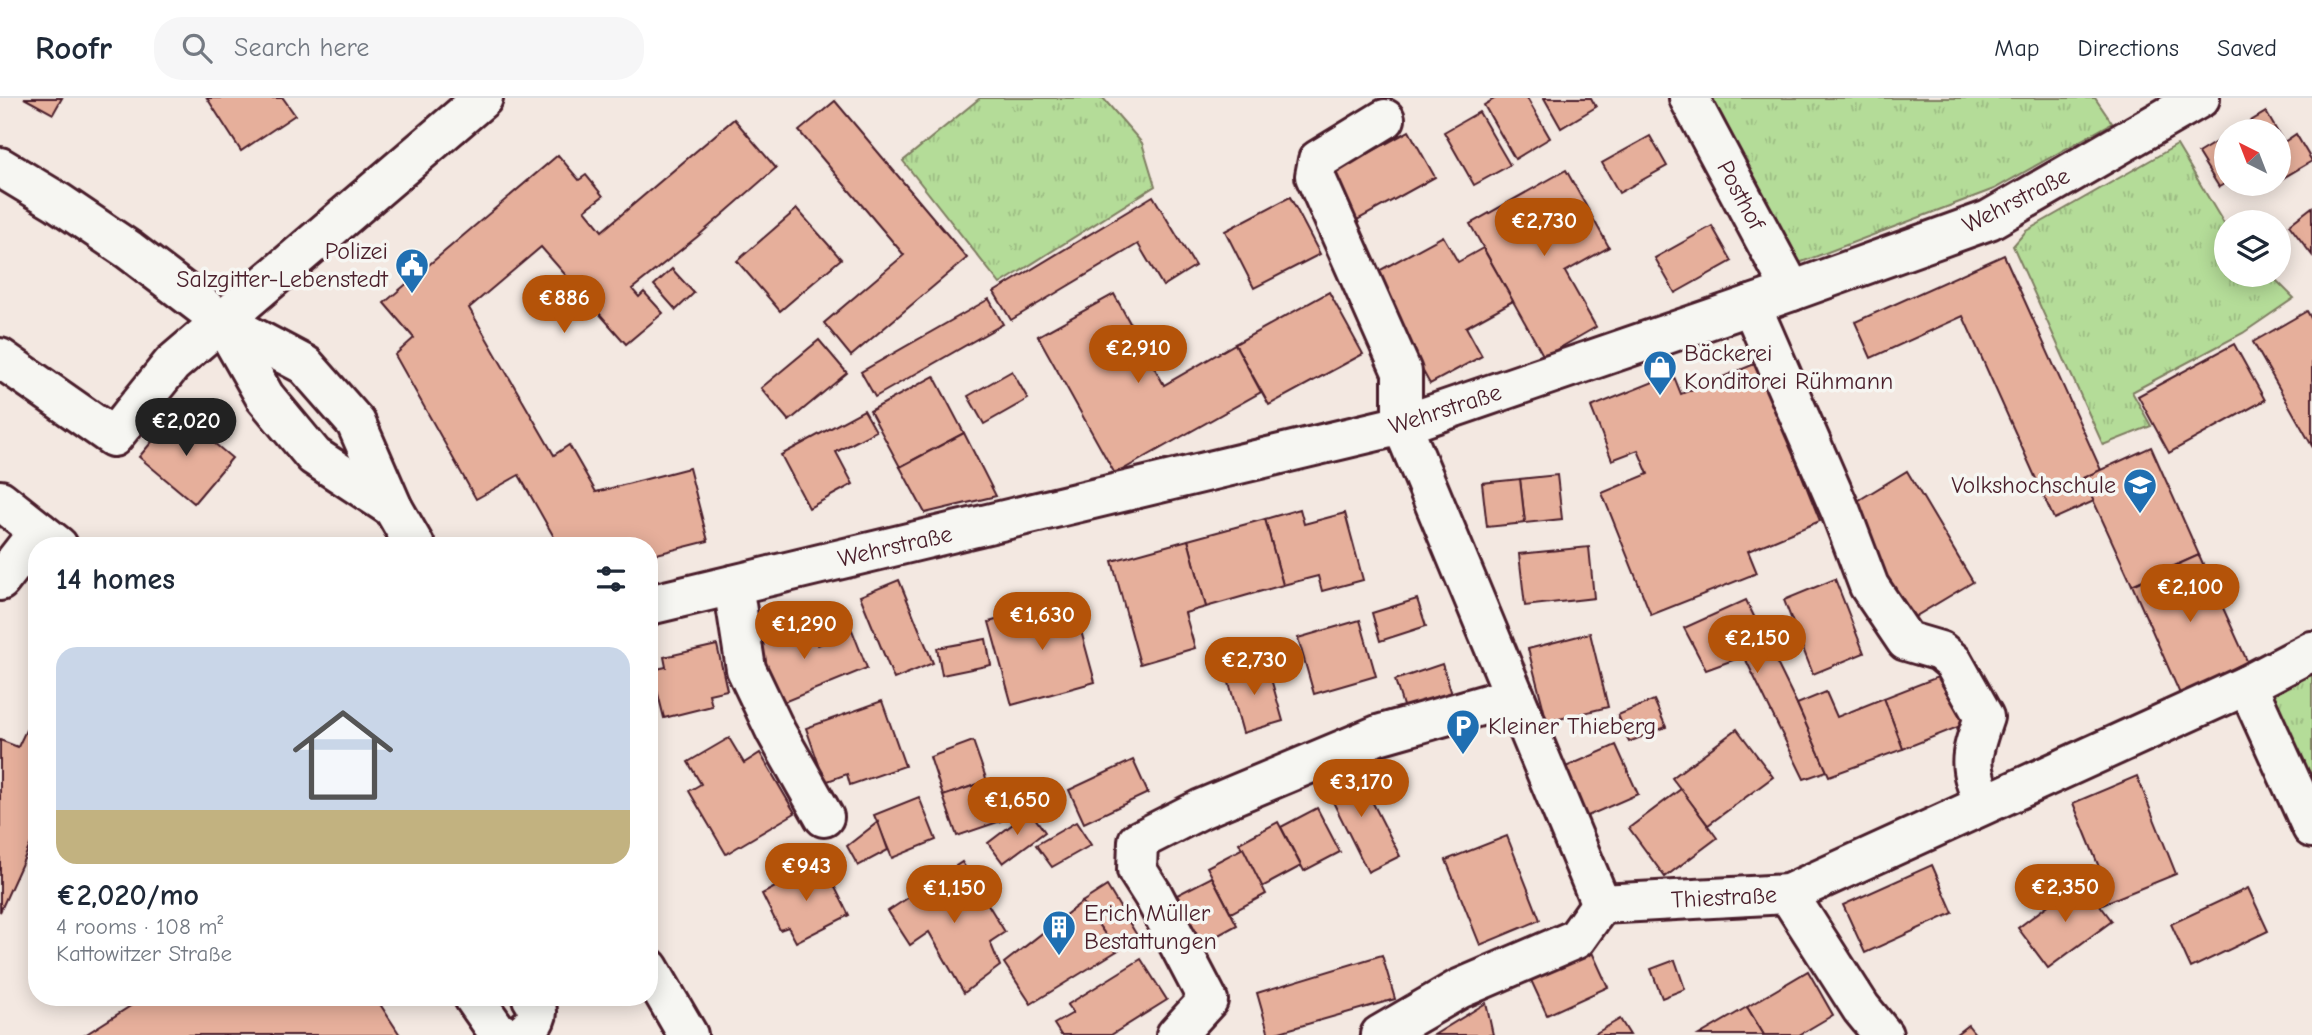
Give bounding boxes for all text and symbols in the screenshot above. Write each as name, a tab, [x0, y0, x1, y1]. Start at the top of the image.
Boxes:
search box	[154, 17, 644, 80]
text: Roofr	[35, 29, 112, 67]
icon: search	[178, 29, 216, 67]
text: Search here	[234, 33, 369, 63]
text: Map	[1994, 34, 2040, 62]
text: Directions	[2078, 34, 2179, 62]
text: Saved	[2217, 34, 2277, 62]
north arrow	[2214, 119, 2291, 196]
map controls	[2214, 119, 2291, 287]
street label: Posthof	[1711, 156, 1771, 235]
street label: Wehrstraße	[1958, 161, 2074, 239]
pin: €2,730	[1487, 198, 1601, 258]
text: €2,730	[1511, 207, 1577, 234]
button: layers	[2214, 210, 2291, 287]
place label: Polizei Salzgitter-Lebenstedt	[176, 237, 389, 293]
public building icon: Polizei Salzgitter-Lebenstedt	[393, 246, 431, 295]
pin: €886	[523, 275, 605, 335]
text: €886	[538, 284, 590, 311]
pin: €2,910	[1081, 326, 1195, 385]
text: €2,910	[1105, 334, 1171, 361]
place label: Bäckerei Konditorei Rühmann	[1684, 339, 1893, 395]
shop icon: Bäckerei Konditorei Rühmann	[1641, 348, 1679, 397]
street label: Wehrstraße	[1385, 378, 1505, 440]
pin: €2,020	[129, 398, 243, 458]
text: €2,020	[151, 407, 221, 434]
school or university icon: Volkshochschule	[2121, 466, 2159, 515]
place label: Volkshochschule	[1951, 471, 2116, 499]
street label: Wehrstraße	[835, 519, 955, 573]
icon: filters	[592, 560, 630, 598]
text: 14 homes	[56, 562, 175, 597]
pin: €2,100	[2133, 564, 2247, 624]
text: €2,100	[2156, 573, 2224, 600]
pin: €1,630	[985, 592, 1099, 652]
text: €1,630	[1009, 601, 1075, 628]
pin: €1,290	[747, 602, 861, 661]
text: €1,290	[771, 610, 837, 637]
pin: €2,150	[1700, 616, 1814, 675]
text: €2,150	[1724, 624, 1790, 651]
pin: €2,730	[1197, 638, 1311, 697]
text: €2,730	[1221, 646, 1287, 673]
icon: home	[280, 692, 406, 818]
parking icon: Kleiner Thieberg	[1444, 707, 1482, 756]
place label: Kleiner Thieberg	[1488, 712, 1656, 740]
pin: €3,170	[1304, 760, 1418, 819]
text: €3,170	[1329, 768, 1393, 795]
pin: €1,650	[960, 778, 1074, 837]
text: €1,650	[984, 786, 1050, 813]
pin: €943	[765, 844, 847, 903]
text: €943	[781, 852, 831, 879]
pin: €2,350	[2008, 864, 2122, 924]
pin: €1,150	[897, 866, 1011, 925]
text: €2,350	[2031, 873, 2099, 900]
text: €1,150	[922, 874, 986, 901]
text: €2,020/mo	[56, 878, 199, 913]
street label: Thiestraße	[1670, 880, 1778, 914]
place label: Erich Müller Bestattungen	[1084, 899, 1217, 955]
building icon: Erich Müller Bestattungen	[1040, 908, 1078, 957]
text: 4 rooms · 108 m²	[56, 913, 223, 940]
text: Kattowitzer Straße	[56, 940, 232, 967]

